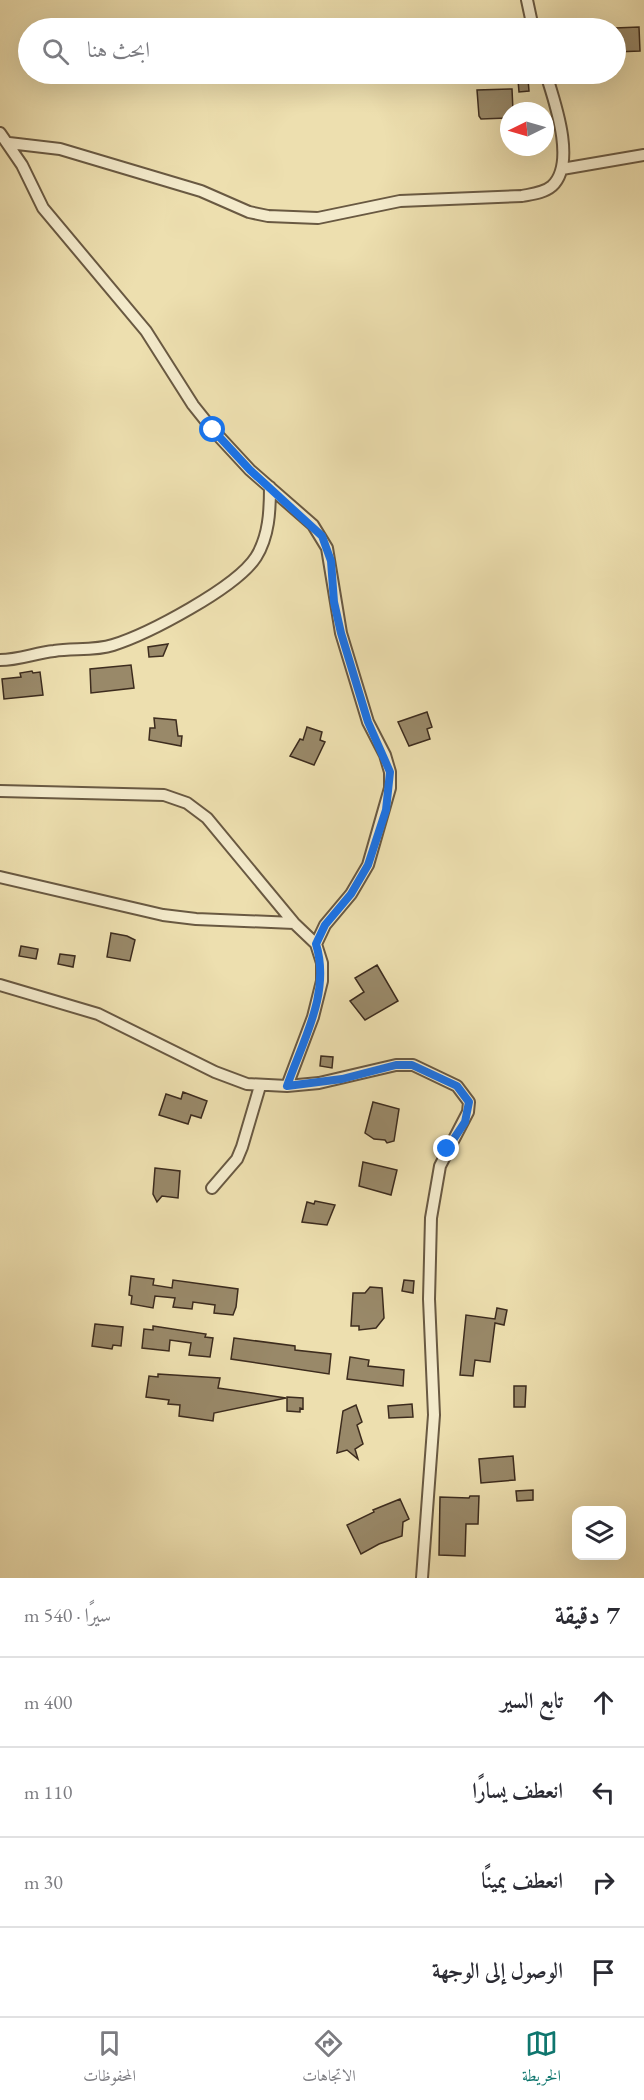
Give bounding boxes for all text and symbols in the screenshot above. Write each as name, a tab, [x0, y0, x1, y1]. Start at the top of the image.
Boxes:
search box	[18, 18, 626, 84]
icon: search	[39, 35, 72, 68]
text: ابحث هنا	[87, 35, 150, 64]
north arrow	[500, 102, 554, 156]
route start	[199, 416, 225, 442]
route end	[433, 1135, 459, 1161]
map controls	[572, 1506, 626, 1560]
button: layers	[572, 1506, 626, 1560]
text: 7 دقيقة	[555, 1598, 620, 1632]
text: سيرًا · 540 m	[24, 1602, 111, 1628]
text: تابع السير	[500, 1686, 563, 1715]
icon: ahead	[587, 1686, 620, 1719]
text: 400 m	[24, 1689, 72, 1715]
text: انعطف يسارًا	[472, 1776, 563, 1805]
icon: left	[587, 1776, 620, 1809]
text: 110 m	[24, 1779, 72, 1805]
text: انعطف يمينًا	[481, 1866, 563, 1895]
icon: right	[587, 1866, 620, 1899]
text: 30 m	[24, 1869, 63, 1895]
text: الوصول إلى الوجهة	[432, 1956, 563, 1985]
icon: arrive	[587, 1956, 620, 1989]
tab: المحفوظات	[83, 2027, 136, 2091]
tab: الاتجاهات	[302, 2027, 356, 2091]
tab: الخريطة	[522, 2027, 561, 2091]

